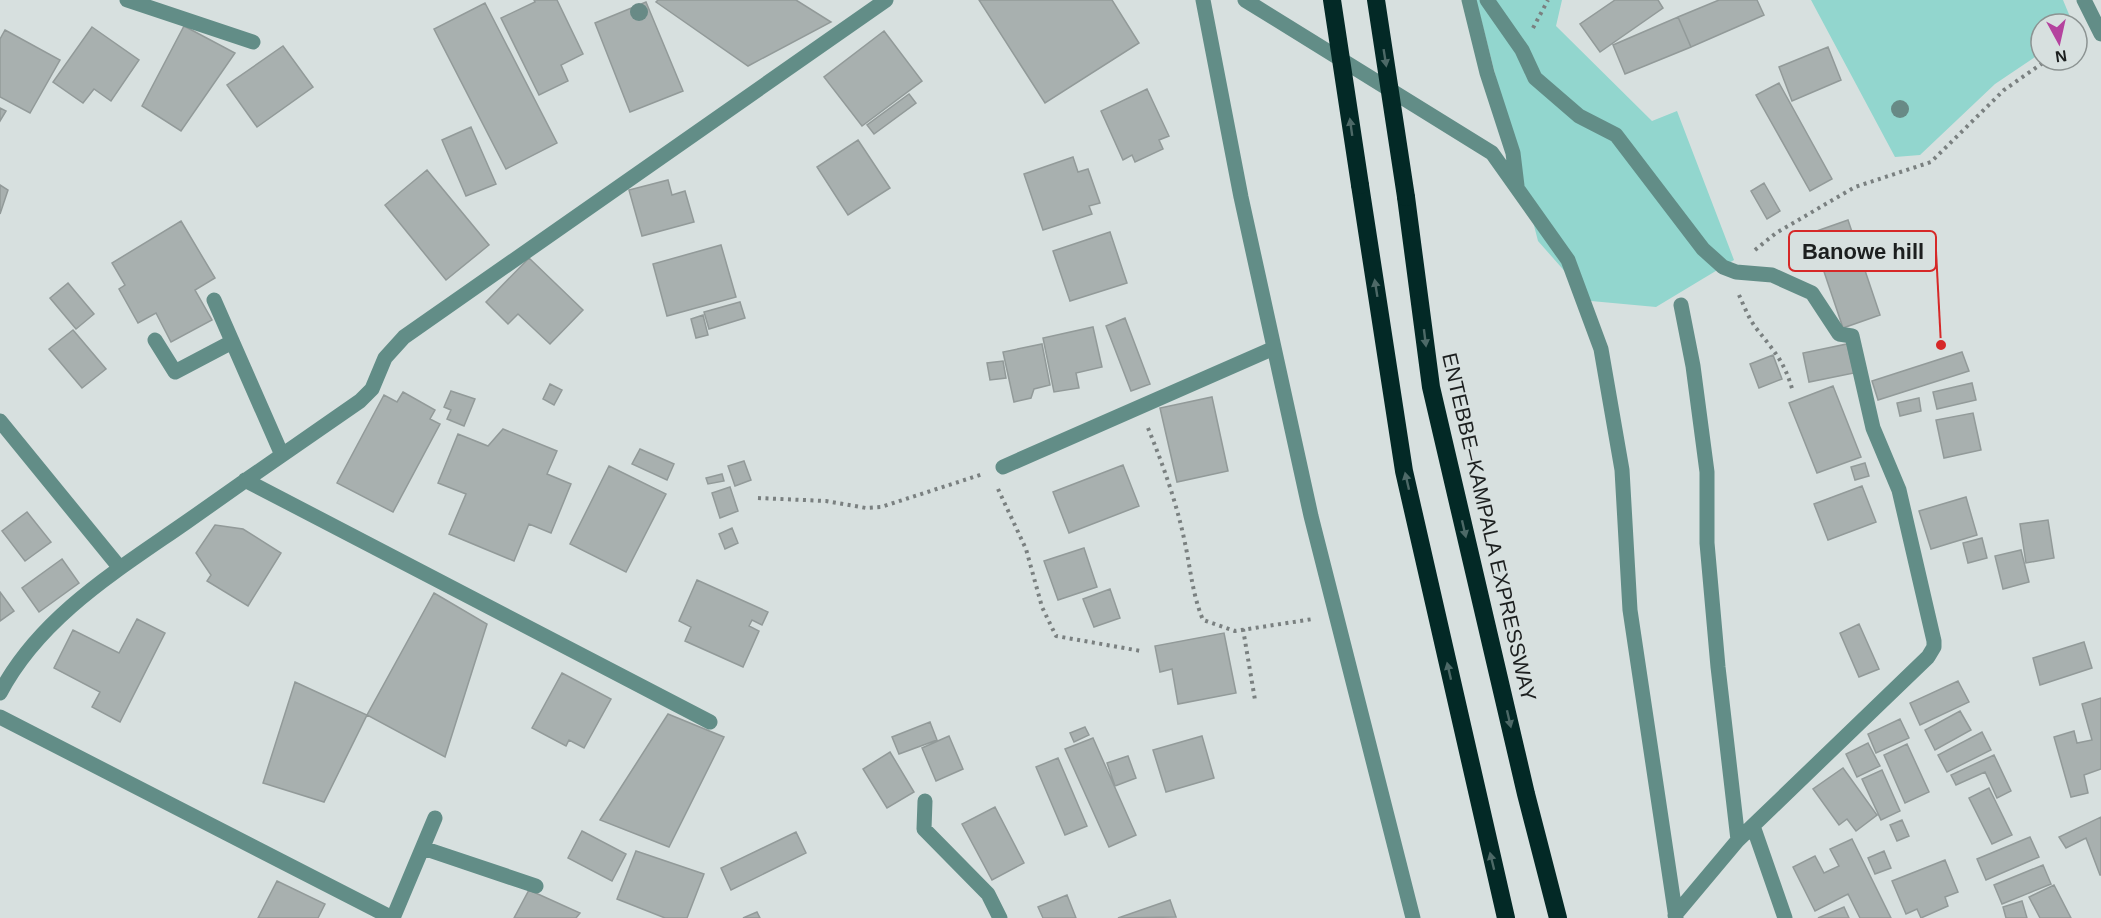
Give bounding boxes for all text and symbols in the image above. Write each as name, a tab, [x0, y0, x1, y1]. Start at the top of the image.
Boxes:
north arrow	[2029, 12, 2089, 72]
text: N	[2054, 47, 2068, 66]
one-way arrow	[1380, 48, 1389, 67]
one-way arrow	[1346, 118, 1355, 137]
callout: Banowe hill	[1789, 231, 1936, 271]
text: Banowe hill	[1802, 239, 1924, 264]
one-way arrow	[1371, 279, 1380, 298]
one-way arrow	[1420, 329, 1429, 348]
street label: ENTEBBE–KAMPALA EXPRESSWAY	[1438, 351, 1541, 703]
one-way arrow	[1401, 471, 1411, 490]
one-way arrow	[1460, 520, 1470, 538]
one-way arrow	[1444, 662, 1454, 680]
one-way arrow	[1504, 710, 1514, 728]
one-way arrow	[1487, 852, 1497, 870]

